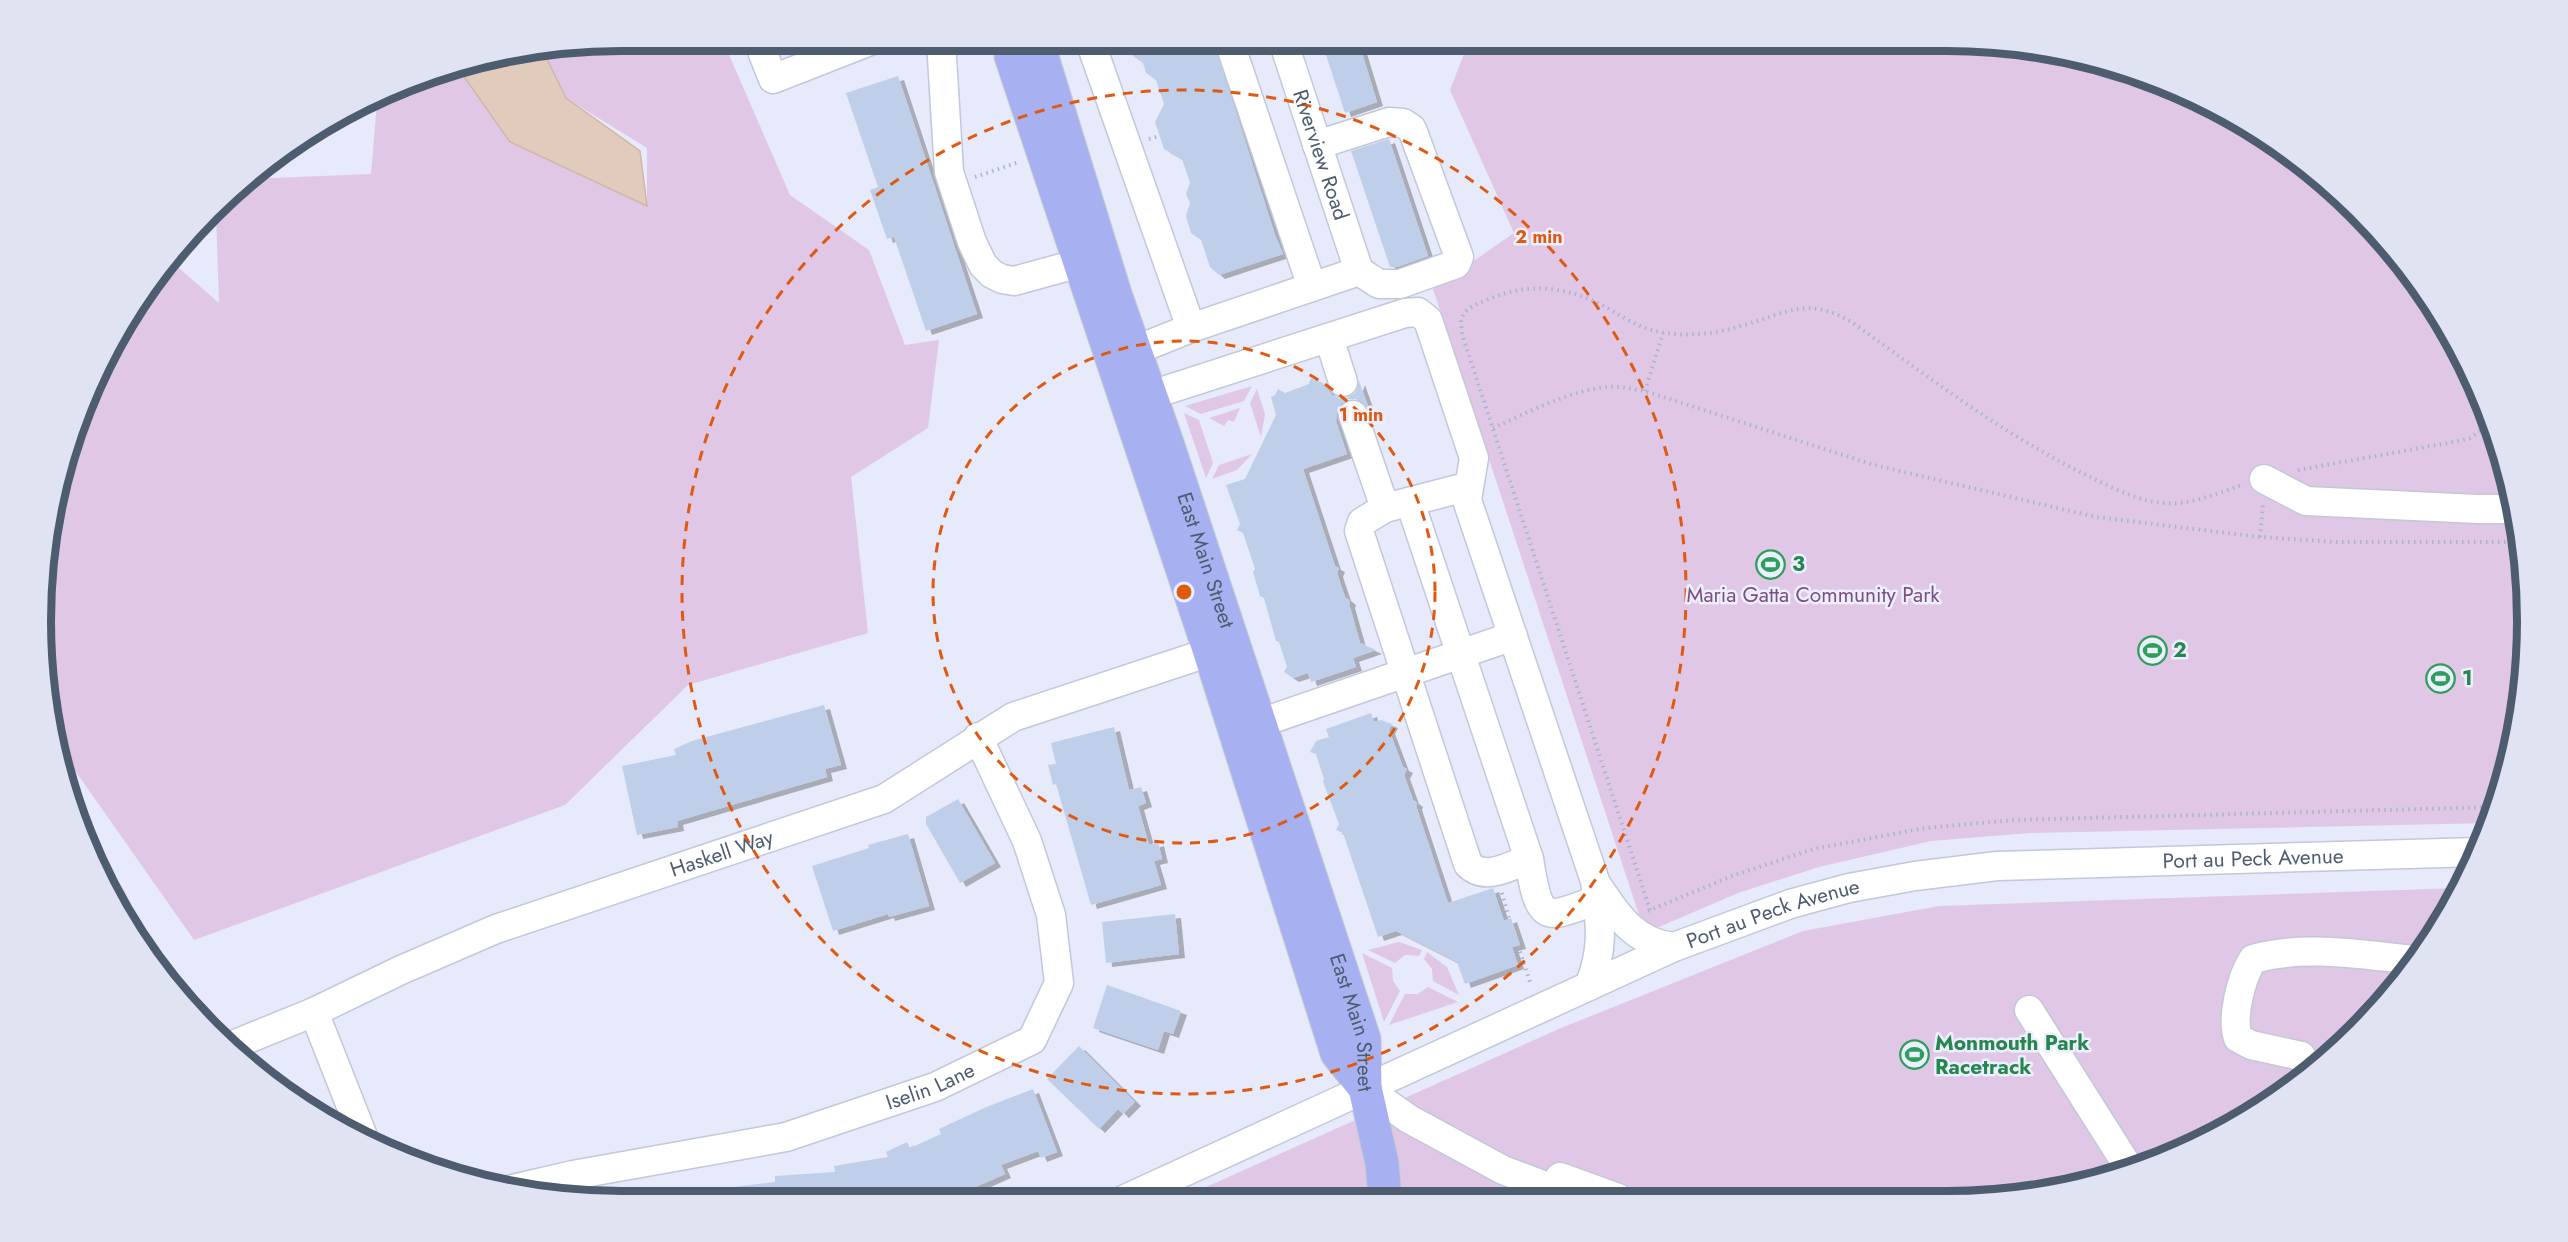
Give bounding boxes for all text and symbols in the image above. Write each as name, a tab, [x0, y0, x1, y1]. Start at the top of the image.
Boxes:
street label: Riverview Road	[1285, 86, 1356, 224]
text: 2 min	[1515, 224, 1563, 250]
text: 1 min	[1339, 402, 1383, 428]
street label: East Main Street	[1169, 488, 1242, 632]
sports icon: 3	[1755, 548, 1787, 580]
place label: 3	[1792, 549, 1805, 579]
park label: Maria Gatta Community Park	[1686, 580, 1940, 610]
centre of rings	[1174, 582, 1194, 602]
sports icon: 2	[2136, 634, 2168, 666]
place label: 2	[2173, 635, 2187, 665]
sports icon: 1	[2425, 662, 2457, 694]
place label: 1	[2462, 663, 2473, 693]
street label: Haskell Way	[666, 822, 778, 885]
street label: Port au Peck Avenue	[2162, 841, 2344, 876]
street label: Port au Peck Avenue	[1682, 871, 1862, 956]
street label: East Main Street	[1322, 950, 1380, 1095]
place label: Monmouth Park Racetrack	[1935, 1028, 2089, 1082]
sports icon: Monmouth Park Racetrack	[1898, 1039, 1930, 1071]
street label: Iselin Lane	[882, 1055, 980, 1117]

